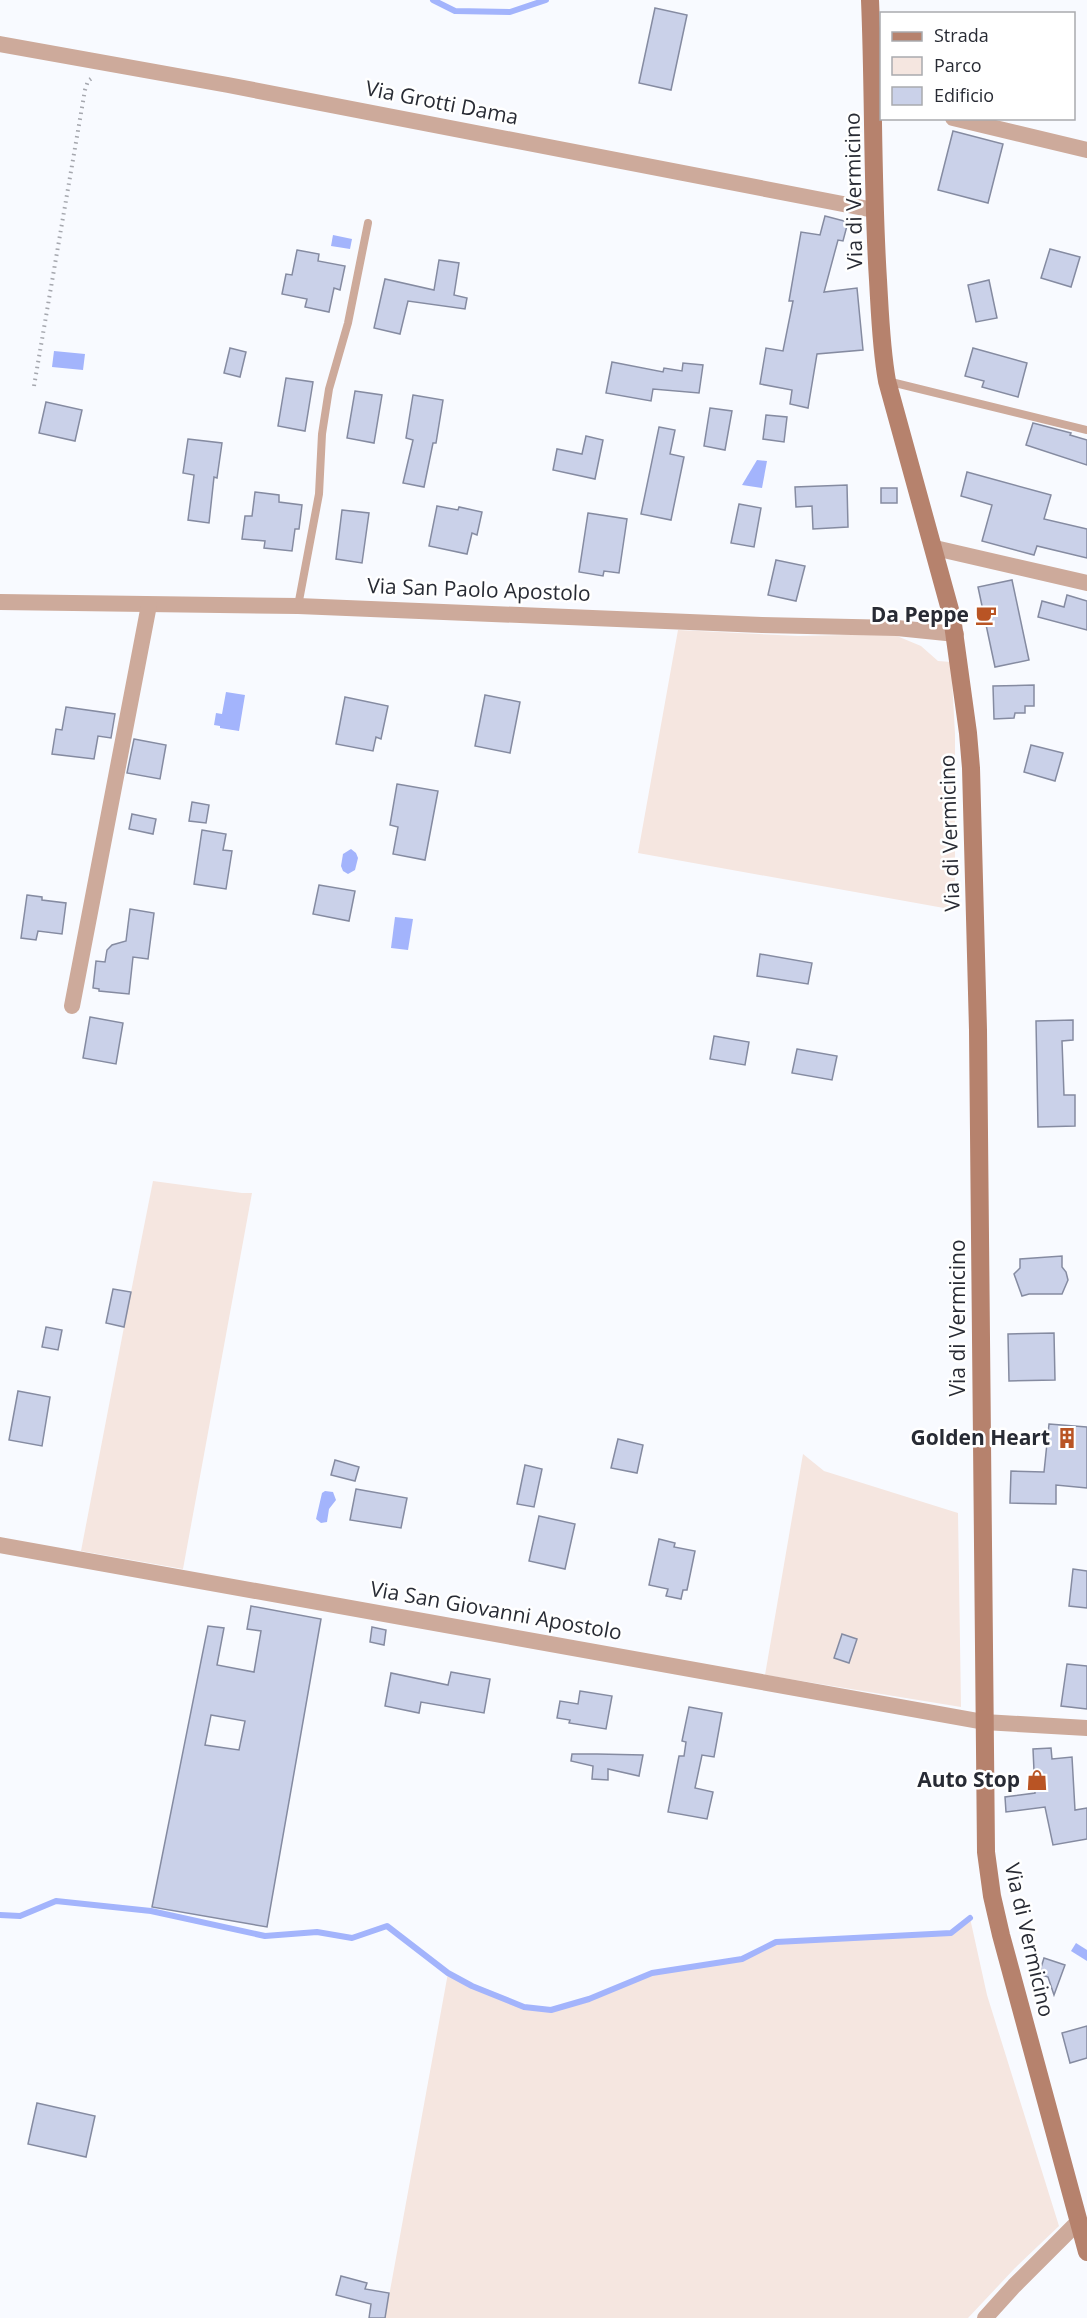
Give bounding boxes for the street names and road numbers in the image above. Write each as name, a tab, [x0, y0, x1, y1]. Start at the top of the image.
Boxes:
street label: Via Grotti Dama	[363, 73, 521, 131]
street label: Via di Vermicino	[838, 112, 868, 270]
street label: Via San Paolo Apostolo	[367, 571, 591, 607]
street label: Via di Vermicino	[932, 754, 966, 912]
street label: Via di Vermicino	[943, 1239, 971, 1397]
street label: Via San Giovanni Apostolo	[368, 1574, 624, 1646]
street label: Via di Vermicino	[999, 1860, 1061, 2019]

